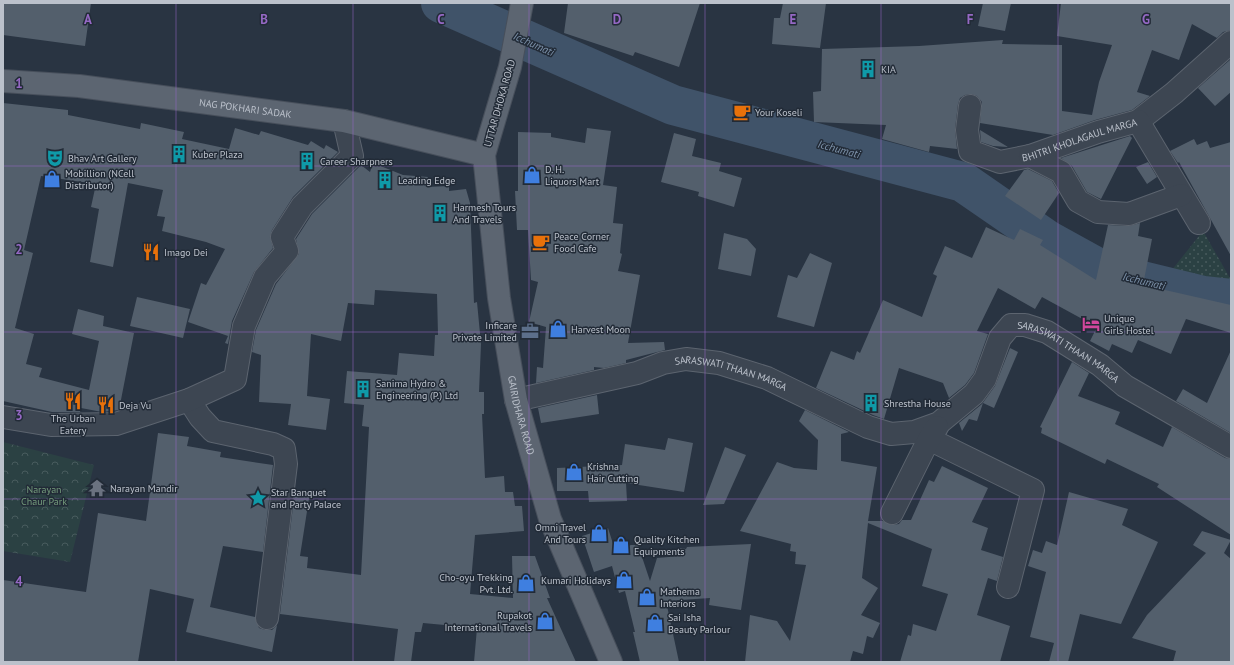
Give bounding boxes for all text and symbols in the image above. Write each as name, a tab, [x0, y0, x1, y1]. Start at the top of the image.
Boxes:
text: A	[84, 11, 92, 28]
text: B	[260, 11, 268, 28]
text: C	[437, 11, 445, 28]
text: D	[613, 11, 621, 28]
text: E	[790, 11, 797, 28]
text: F	[967, 11, 974, 28]
text: G	[1142, 11, 1150, 28]
water label: Icchumati	[511, 29, 558, 60]
street label: UTTAR DHOKA ROAD	[481, 58, 518, 148]
building icon: KIA	[858, 59, 878, 79]
place label: KIA	[881, 63, 896, 76]
text: 1	[15, 75, 23, 92]
street label: NAG POKHARI SADAK	[198, 96, 292, 121]
cafe icon: Your Koseli	[732, 102, 752, 122]
place label: Your Koseli	[755, 106, 802, 119]
street label: BHITRI KHOLAGAUL MARGA	[1021, 116, 1139, 164]
water label: Icchumati	[816, 137, 863, 162]
building icon: Kuber Plaza	[169, 144, 189, 164]
theatre icon: Bhav Art Gallery	[45, 148, 65, 168]
place label: Kuber Plaza	[192, 148, 243, 161]
building icon: Career Sharpners	[297, 151, 317, 171]
place label: Bhav Art Gallery	[68, 152, 137, 165]
place label: Career Sharpners	[320, 155, 393, 168]
place label: D. H. Liquors Mart	[545, 163, 600, 188]
shop icon: D. H. Liquors Mart	[522, 165, 542, 185]
place label: Mobillion (NCell Distributor)	[65, 167, 134, 192]
shop icon: Mobillion (NCell Distributor)	[42, 169, 62, 189]
building icon: Leading Edge	[375, 170, 395, 190]
place label: Leading Edge	[398, 174, 455, 187]
place label: Harmesh Tours And Travels	[453, 201, 516, 226]
building icon: Harmesh Tours And Travels	[430, 203, 450, 223]
place label: Peace Corner Food Cafe	[554, 230, 610, 255]
cafe icon: Peace Corner Food Cafe	[531, 232, 551, 252]
text: 2	[15, 241, 23, 258]
restaurant icon: Imago Dei	[141, 242, 161, 262]
place label: Imago Dei	[164, 246, 208, 259]
water label: Icchumati	[1121, 269, 1168, 293]
place label: Unique Girls Hostel	[1104, 312, 1154, 337]
hotel icon: Unique Girls Hostel	[1081, 314, 1101, 334]
place label: Inficare Private Limited	[452, 319, 517, 344]
shop icon: Harvest Moon	[548, 319, 568, 339]
street label: SARASWATI THAAN MARGA	[1017, 319, 1122, 386]
office icon: Inficare Private Limited	[520, 321, 540, 341]
place label: Harvest Moon	[571, 323, 630, 336]
street label: SARASWATI THAAN MARGA	[674, 353, 789, 394]
street label: GAIRIDHARA ROAD	[505, 375, 537, 456]
place label: Sanima Hydro & Engineering (P.) Ltd	[376, 377, 458, 402]
building icon: Sanima Hydro & Engineering (P.) Ltd	[353, 379, 373, 399]
restaurant icon: The Urban Eatery	[63, 391, 83, 411]
building icon: Shrestha House	[861, 393, 881, 413]
restaurant icon: Deja Vu	[96, 395, 116, 415]
place label: Shrestha House	[884, 397, 951, 410]
place label: Deja Vu	[119, 399, 151, 412]
text: 3	[15, 407, 23, 424]
place label: The Urban Eatery	[51, 412, 95, 437]
place label: Krishna Hair Cutting	[587, 460, 639, 485]
shop icon: Krishna Hair Cutting	[564, 462, 584, 482]
temple icon: Narayan Mandir	[87, 478, 107, 498]
place label: Narayan Mandir	[110, 482, 178, 495]
park label: Narayan Chaur Park	[21, 483, 67, 508]
place label: Star Banquet and Party Palace	[271, 486, 341, 511]
place icon: Star Banquet and Party Palace	[248, 488, 268, 508]
place label: Omni Travel And Tours	[535, 521, 586, 546]
shop icon: Omni Travel And Tours	[589, 523, 609, 543]
place label: Quality Kitchen Equipments	[634, 533, 700, 558]
shop icon: Quality Kitchen Equipments	[611, 535, 631, 555]
shop icon: Kumari Holidays	[614, 570, 634, 590]
place label: Cho-oyu Trekking Pvt. Ltd.	[439, 571, 513, 596]
text: 4	[15, 573, 23, 590]
shop icon: Cho-oyu Trekking Pvt. Ltd.	[516, 573, 536, 593]
place label: Kumari Holidays	[541, 574, 611, 587]
place label: Mathema Interiors	[660, 585, 700, 610]
shop icon: Mathema Interiors	[637, 587, 657, 607]
place label: Rupakot International Travels	[445, 609, 533, 634]
shop icon: Rupakot International Travels	[535, 611, 555, 631]
place label: Sai Isha Beauty Parlour	[668, 611, 731, 636]
shop icon: Sai Isha Beauty Parlour	[645, 613, 665, 633]

